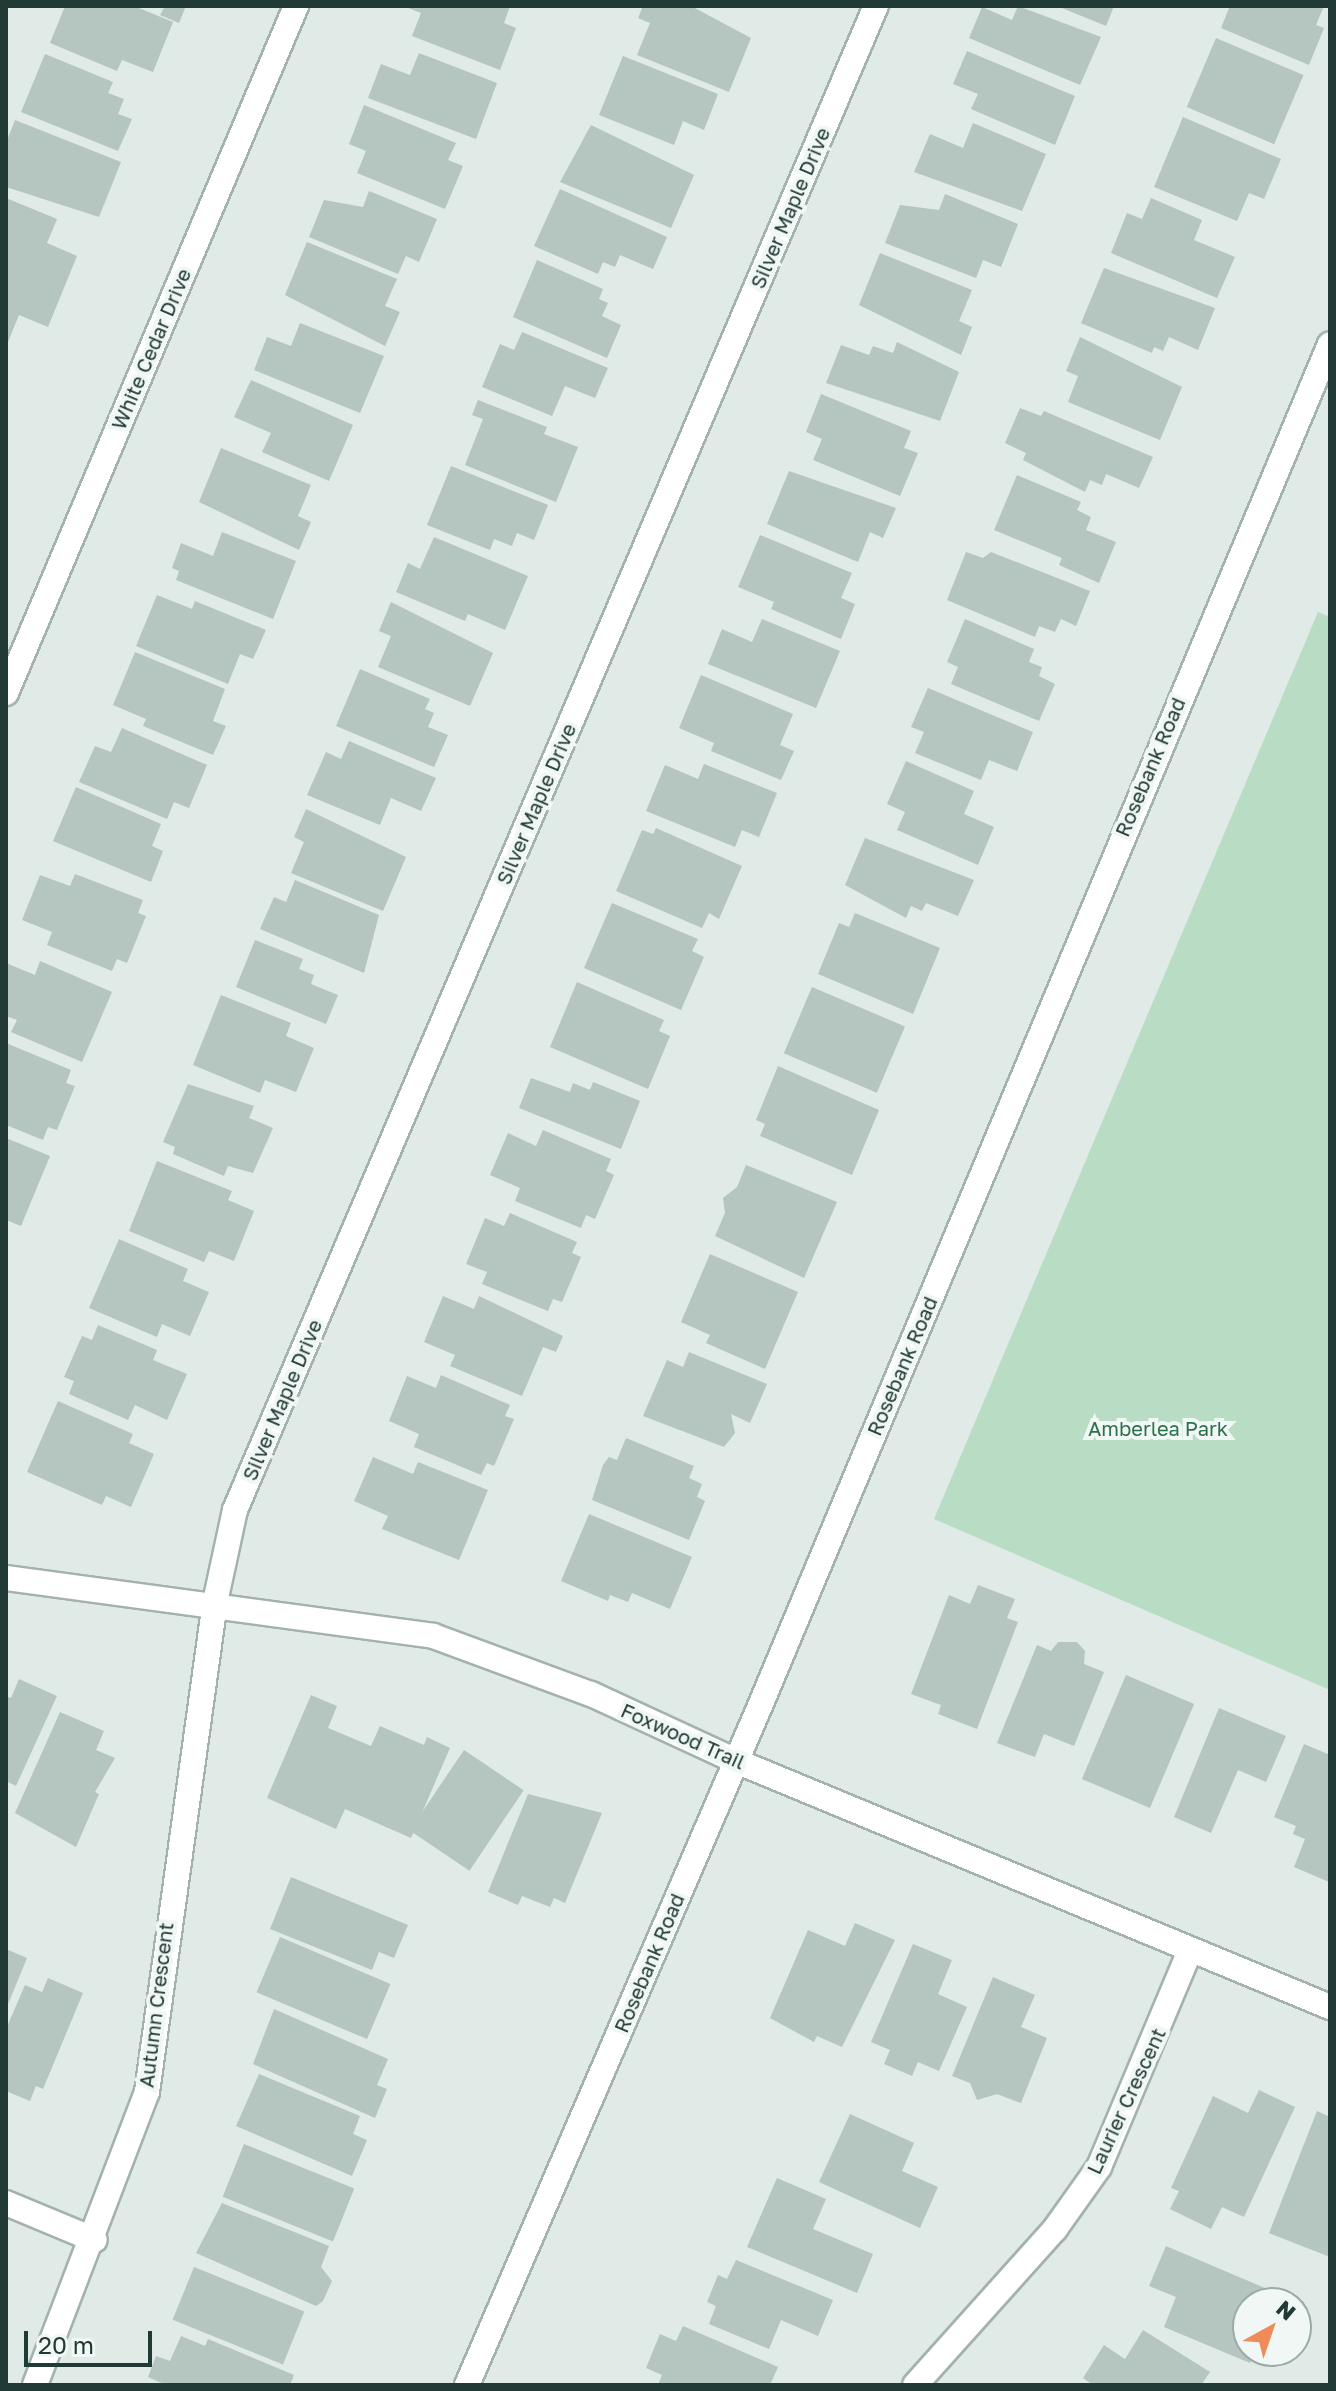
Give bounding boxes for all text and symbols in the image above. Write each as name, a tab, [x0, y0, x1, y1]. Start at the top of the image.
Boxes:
street label: Silver Maple Drive	[745, 124, 835, 292]
street label: White Cedar Drive	[106, 265, 196, 433]
street label: Rosebank Road	[1110, 694, 1190, 840]
street label: Silver Maple Drive	[491, 720, 581, 888]
street label: Rosebank Road	[862, 1293, 942, 1439]
street label: Silver Maple Drive	[237, 1316, 327, 1484]
park label: Amberlea Park	[1088, 1416, 1228, 1440]
street label: Foxwood Trail	[617, 1698, 749, 1774]
street label: Rosebank Road	[609, 1890, 689, 2036]
street label: Autumn Crescent	[134, 1921, 178, 2089]
street label: Laurier Crescent	[1082, 2024, 1170, 2178]
north arrow	[1232, 2287, 1312, 2367]
text: N	[1271, 2294, 1302, 2325]
scale bar	[28, 2315, 156, 2365]
text: 20 m	[38, 2330, 94, 2359]

